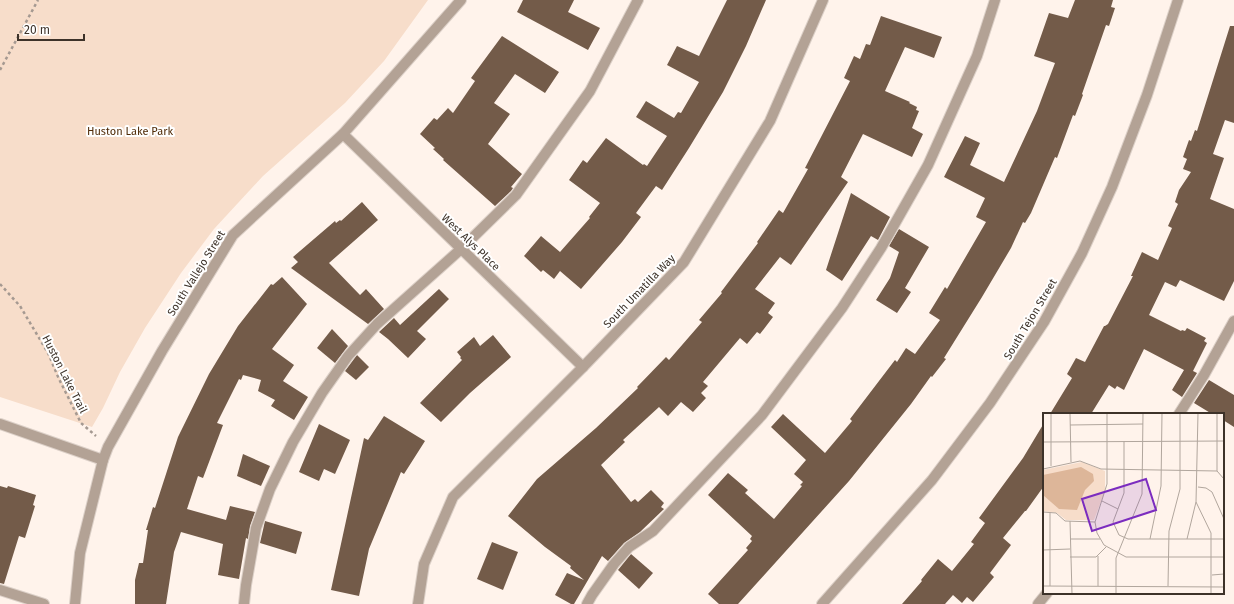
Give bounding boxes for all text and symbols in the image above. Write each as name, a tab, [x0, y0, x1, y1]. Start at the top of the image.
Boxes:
scale bar	[18, 16, 84, 42]
text: 20 m	[24, 23, 50, 37]
park label: Huston Lake Park	[87, 125, 173, 138]
street label: West Alys Place	[439, 211, 503, 274]
street label: South Vallejo Street	[165, 228, 228, 318]
street label: South Umatilla Way	[601, 251, 678, 331]
street label: South Tejon Street	[1001, 276, 1060, 362]
street label: Huston Lake Trail	[39, 333, 90, 415]
inset map	[1043, 413, 1224, 594]

